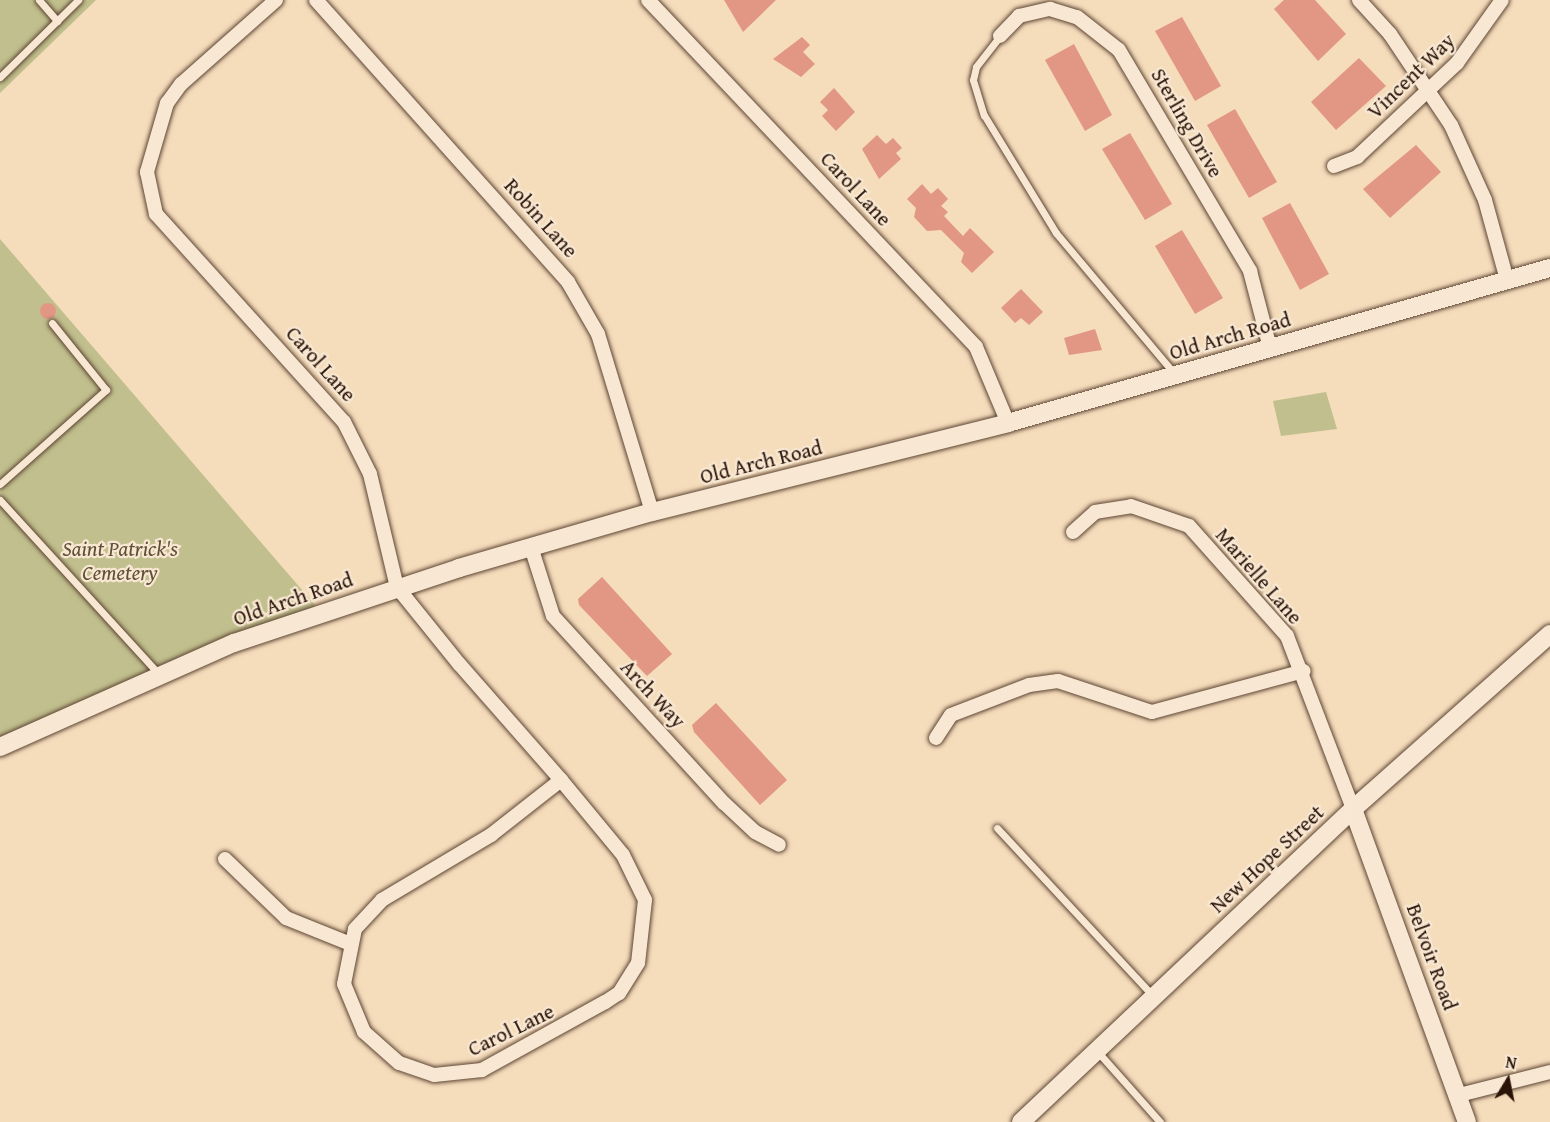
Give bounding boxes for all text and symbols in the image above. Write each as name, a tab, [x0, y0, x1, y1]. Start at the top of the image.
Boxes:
street label: Vincent Way	[1362, 28, 1460, 124]
street label: Sterling Drive	[1146, 64, 1228, 182]
street label: Carol Lane	[815, 147, 897, 231]
street label: Robin Lane	[499, 173, 583, 263]
street label: Old Arch Road	[1166, 307, 1294, 365]
street label: Carol Lane	[281, 321, 361, 407]
street label: Old Arch Road	[697, 435, 825, 489]
street label: Marielle Lane	[1210, 523, 1308, 629]
park label: Saint Patrick's Cemetery	[62, 536, 178, 586]
street label: Old Arch Road	[230, 567, 356, 631]
street label: Arch Way	[615, 655, 691, 733]
street label: New Hope Street	[1205, 800, 1329, 918]
street label: Belvoir Road	[1401, 900, 1463, 1014]
street label: Carol Lane	[464, 998, 558, 1062]
north arrow	[1478, 1050, 1538, 1110]
text: N	[1504, 1050, 1518, 1075]

